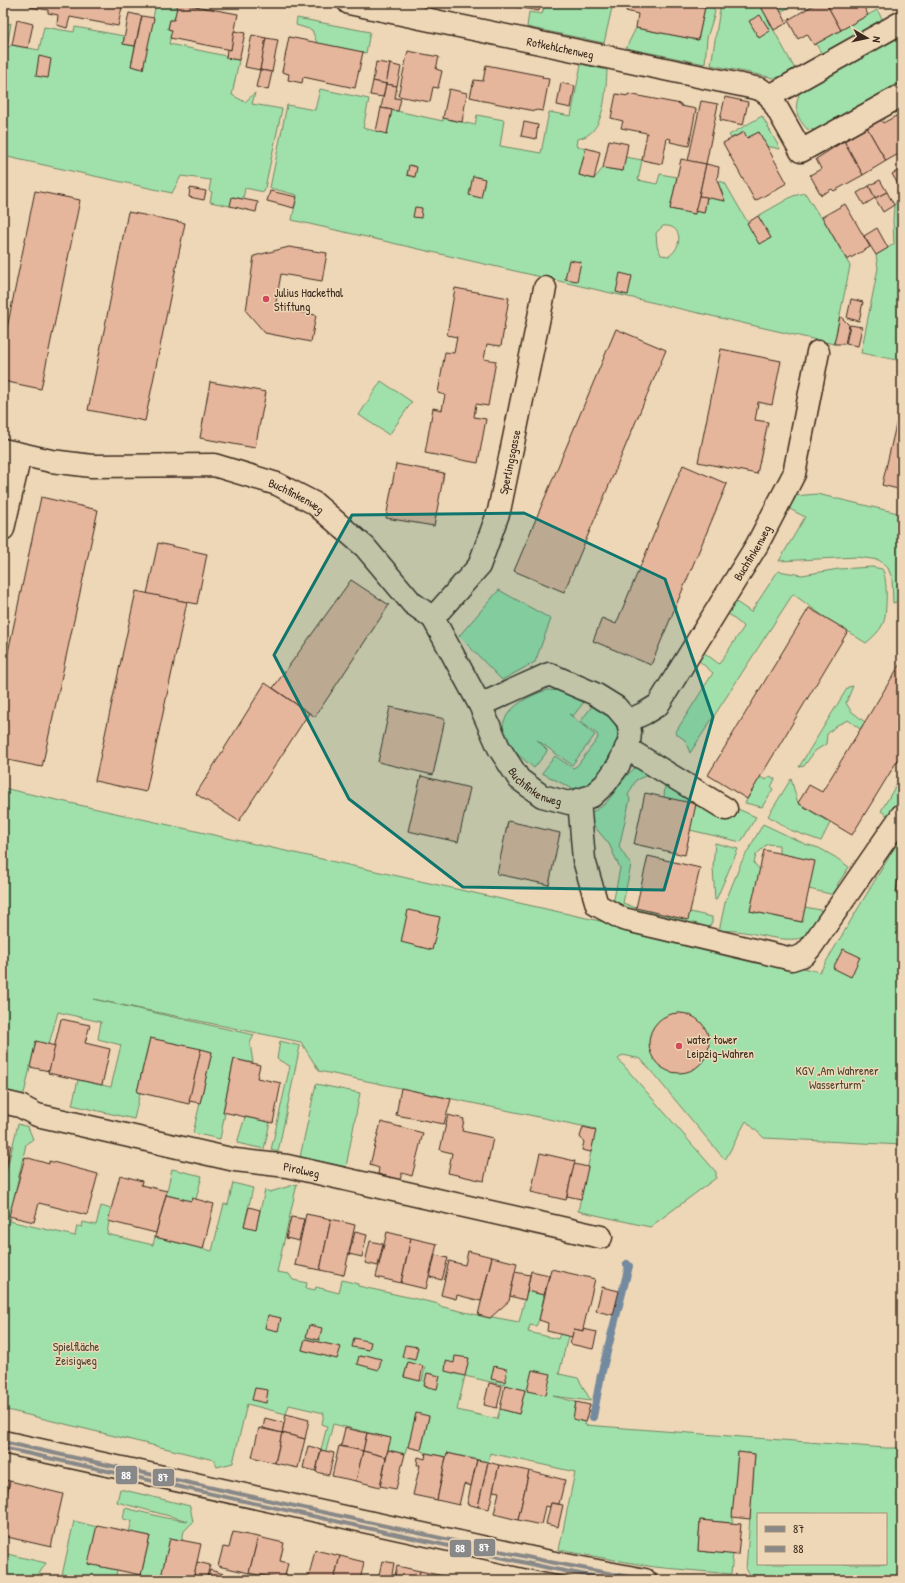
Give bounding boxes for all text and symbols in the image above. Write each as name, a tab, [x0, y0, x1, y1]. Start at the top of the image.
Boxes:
north arrow	[847, 18, 887, 58]
street label: Rotkehlchenweg	[525, 32, 595, 63]
text: N	[869, 36, 884, 44]
place label: Julius Hackethal Stiftung	[274, 284, 344, 315]
marker: Julius Hackethal Stiftung	[261, 294, 271, 304]
street label: Sperlingsgasse	[494, 428, 524, 496]
street label: Buchfinkenweg	[267, 473, 329, 517]
street label: Buchfinkenweg	[729, 522, 775, 584]
street label: Buchfinkenweg	[505, 764, 564, 809]
place label: water tower Leipzig-Wahren	[687, 1031, 754, 1062]
marker: water tower Leipzig-Wahren	[674, 1041, 684, 1051]
park label: KGV „Am Wahrener Wasserturm“	[795, 1062, 879, 1093]
street label: Pirolweg	[283, 1157, 321, 1182]
park label: Spielfläche Zeisigweg	[53, 1338, 100, 1369]
line badge: 88	[115, 1465, 138, 1485]
text: 88	[121, 1468, 131, 1482]
line badge: 87	[152, 1468, 175, 1487]
text: 87	[158, 1470, 169, 1484]
legend	[757, 1513, 887, 1565]
text: 87	[793, 1520, 804, 1537]
line badge: 87	[473, 1538, 496, 1557]
line badge: 88	[449, 1539, 472, 1558]
text: 87	[479, 1540, 490, 1554]
text: 88	[793, 1540, 803, 1557]
text: 88	[455, 1541, 465, 1555]

